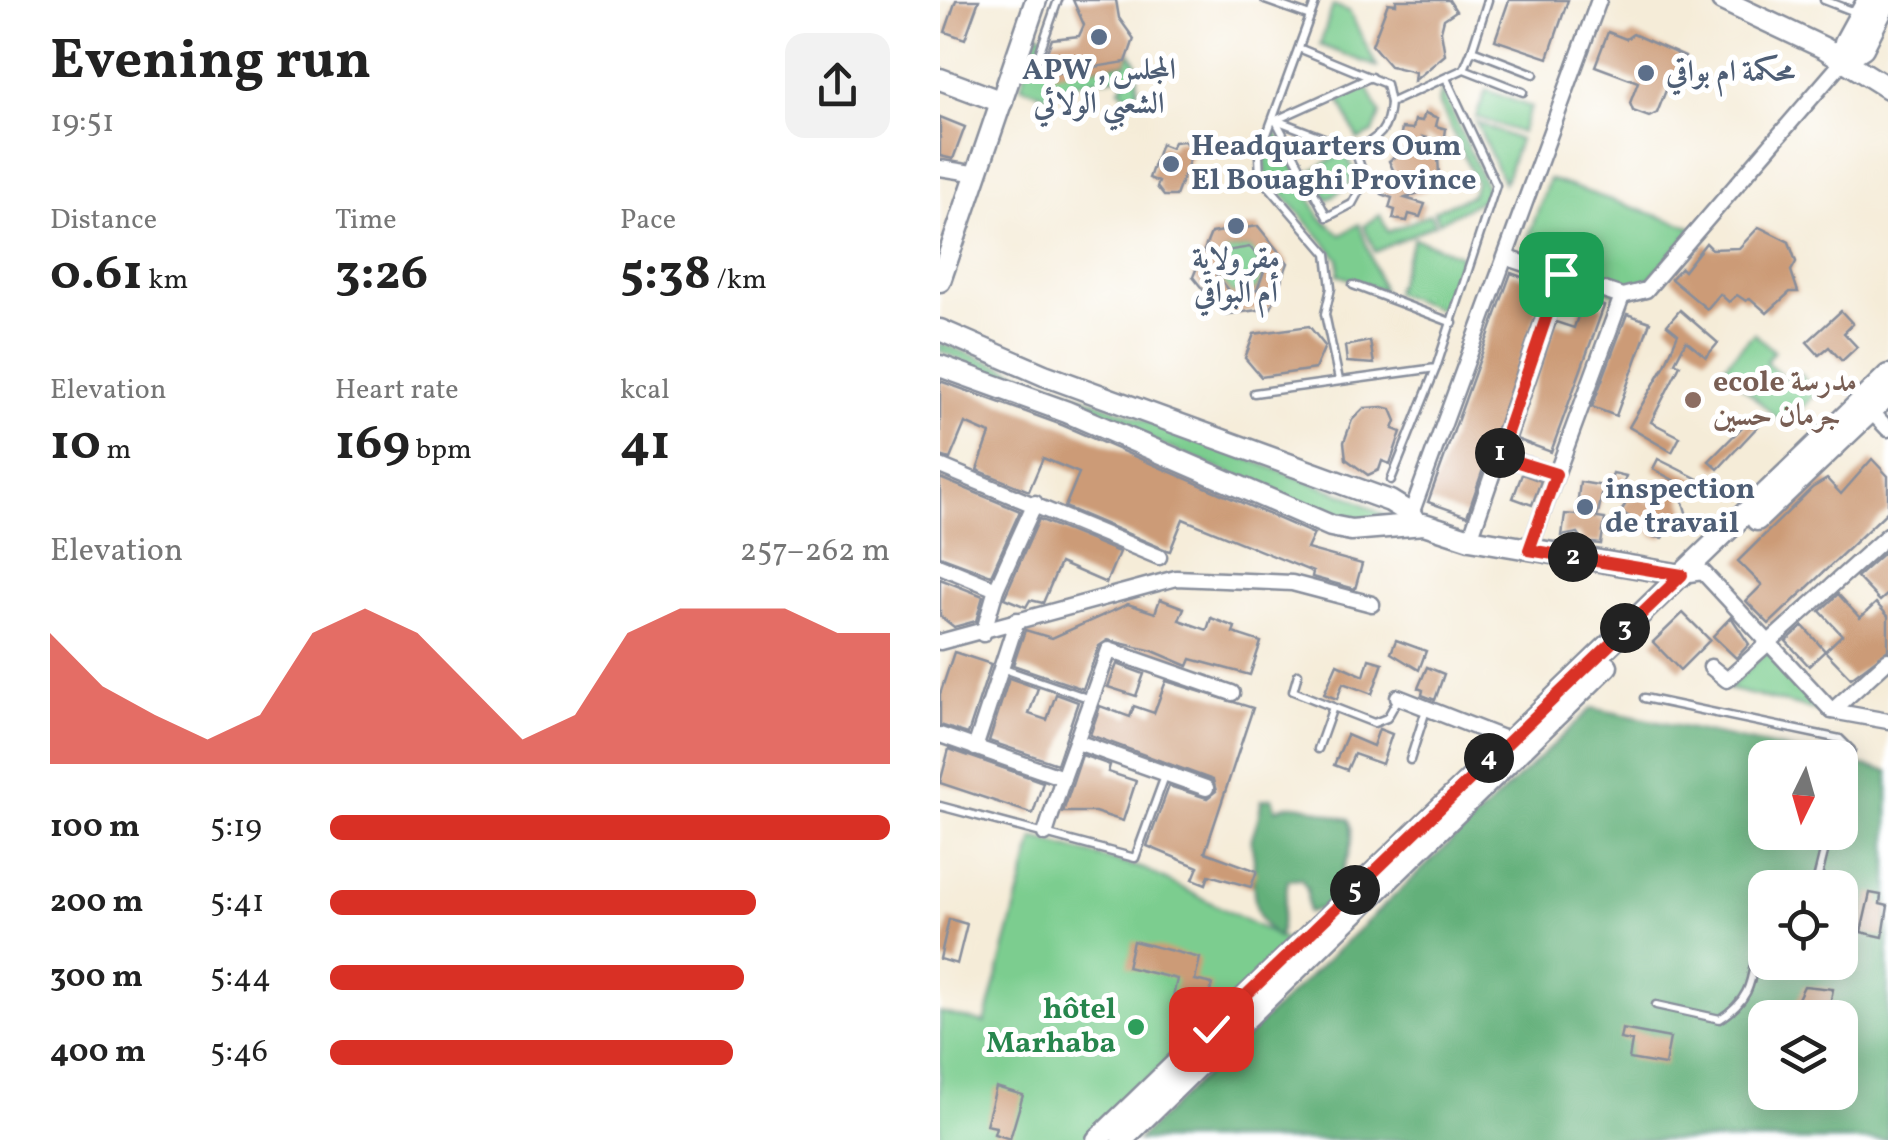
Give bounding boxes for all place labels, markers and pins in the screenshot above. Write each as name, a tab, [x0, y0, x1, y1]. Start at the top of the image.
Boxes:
marker: APW , المجلس الشعبي الولائي	[1088, 26, 1110, 48]
place label: APW , المجلس الشعبي الولائي	[1022, 50, 1176, 131]
place label: محكمة ام بواقي	[1665, 52, 1796, 97]
marker: محكمة ام بواقي	[1635, 62, 1657, 84]
place label: Headquarters Oum El Bouaghi Province	[1191, 126, 1477, 202]
marker: Headquarters Oum El Bouaghi Province	[1160, 153, 1182, 175]
marker: مقر ولاية أم البواقي	[1225, 215, 1247, 237]
pin	[1519, 232, 1604, 317]
place label: مقر ولاية أم البواقي	[1192, 239, 1280, 318]
place label: ecole مدرسة جرمان حسين	[1713, 362, 1857, 438]
marker: ecole مدرسة جرمان حسين	[1682, 389, 1704, 411]
pin: 1	[1475, 428, 1525, 478]
place label: inspection de travail	[1605, 469, 1755, 545]
marker: inspection de travail	[1574, 496, 1596, 518]
pin: 2	[1548, 532, 1598, 582]
pin: 3	[1600, 603, 1650, 653]
pin: 4	[1464, 733, 1514, 783]
pin: 5	[1330, 865, 1380, 915]
pin	[1169, 987, 1254, 1072]
place label: hôtel Marhaba	[986, 989, 1116, 1065]
marker: hôtel Marhaba	[1125, 1016, 1147, 1038]

